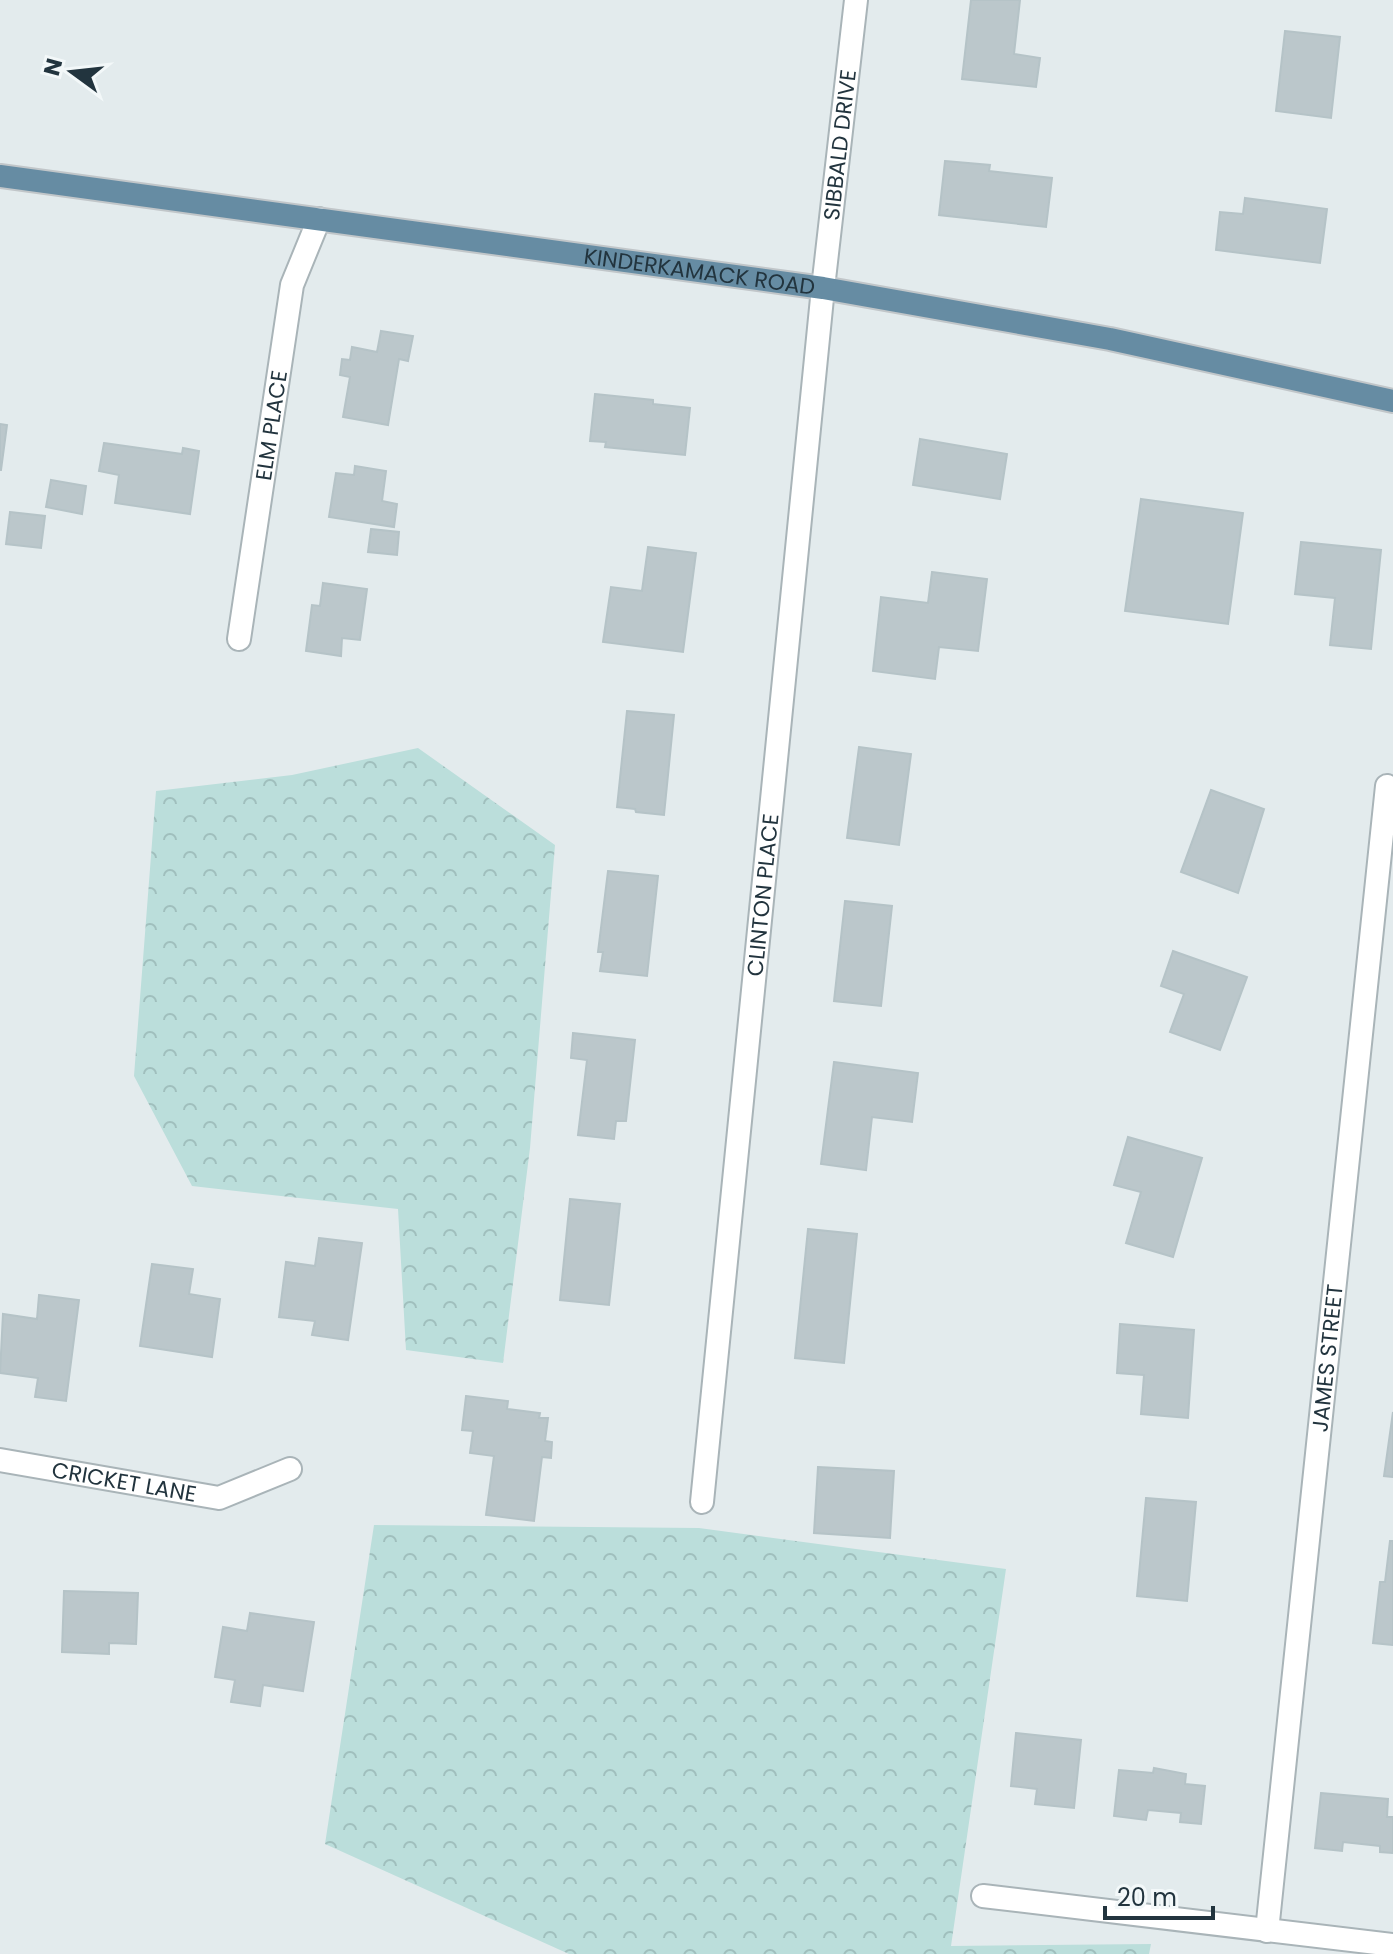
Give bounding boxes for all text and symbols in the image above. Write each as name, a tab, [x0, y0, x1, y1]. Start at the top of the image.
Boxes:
north arrow	[32, 32, 112, 112]
text: N	[36, 55, 70, 79]
street label: SIBBALD DRIVE	[815, 68, 863, 222]
street label: KINDERKAMACK ROAD	[582, 240, 817, 302]
street label: ELM PLACE	[247, 368, 295, 483]
street label: CLINTON PLACE	[739, 812, 786, 978]
street label: JAMES STREET	[1304, 1283, 1350, 1433]
street label: CRICKET LANE	[49, 1454, 199, 1509]
scale bar	[1105, 1870, 1213, 1920]
text: 20 m	[1117, 1881, 1177, 1914]

